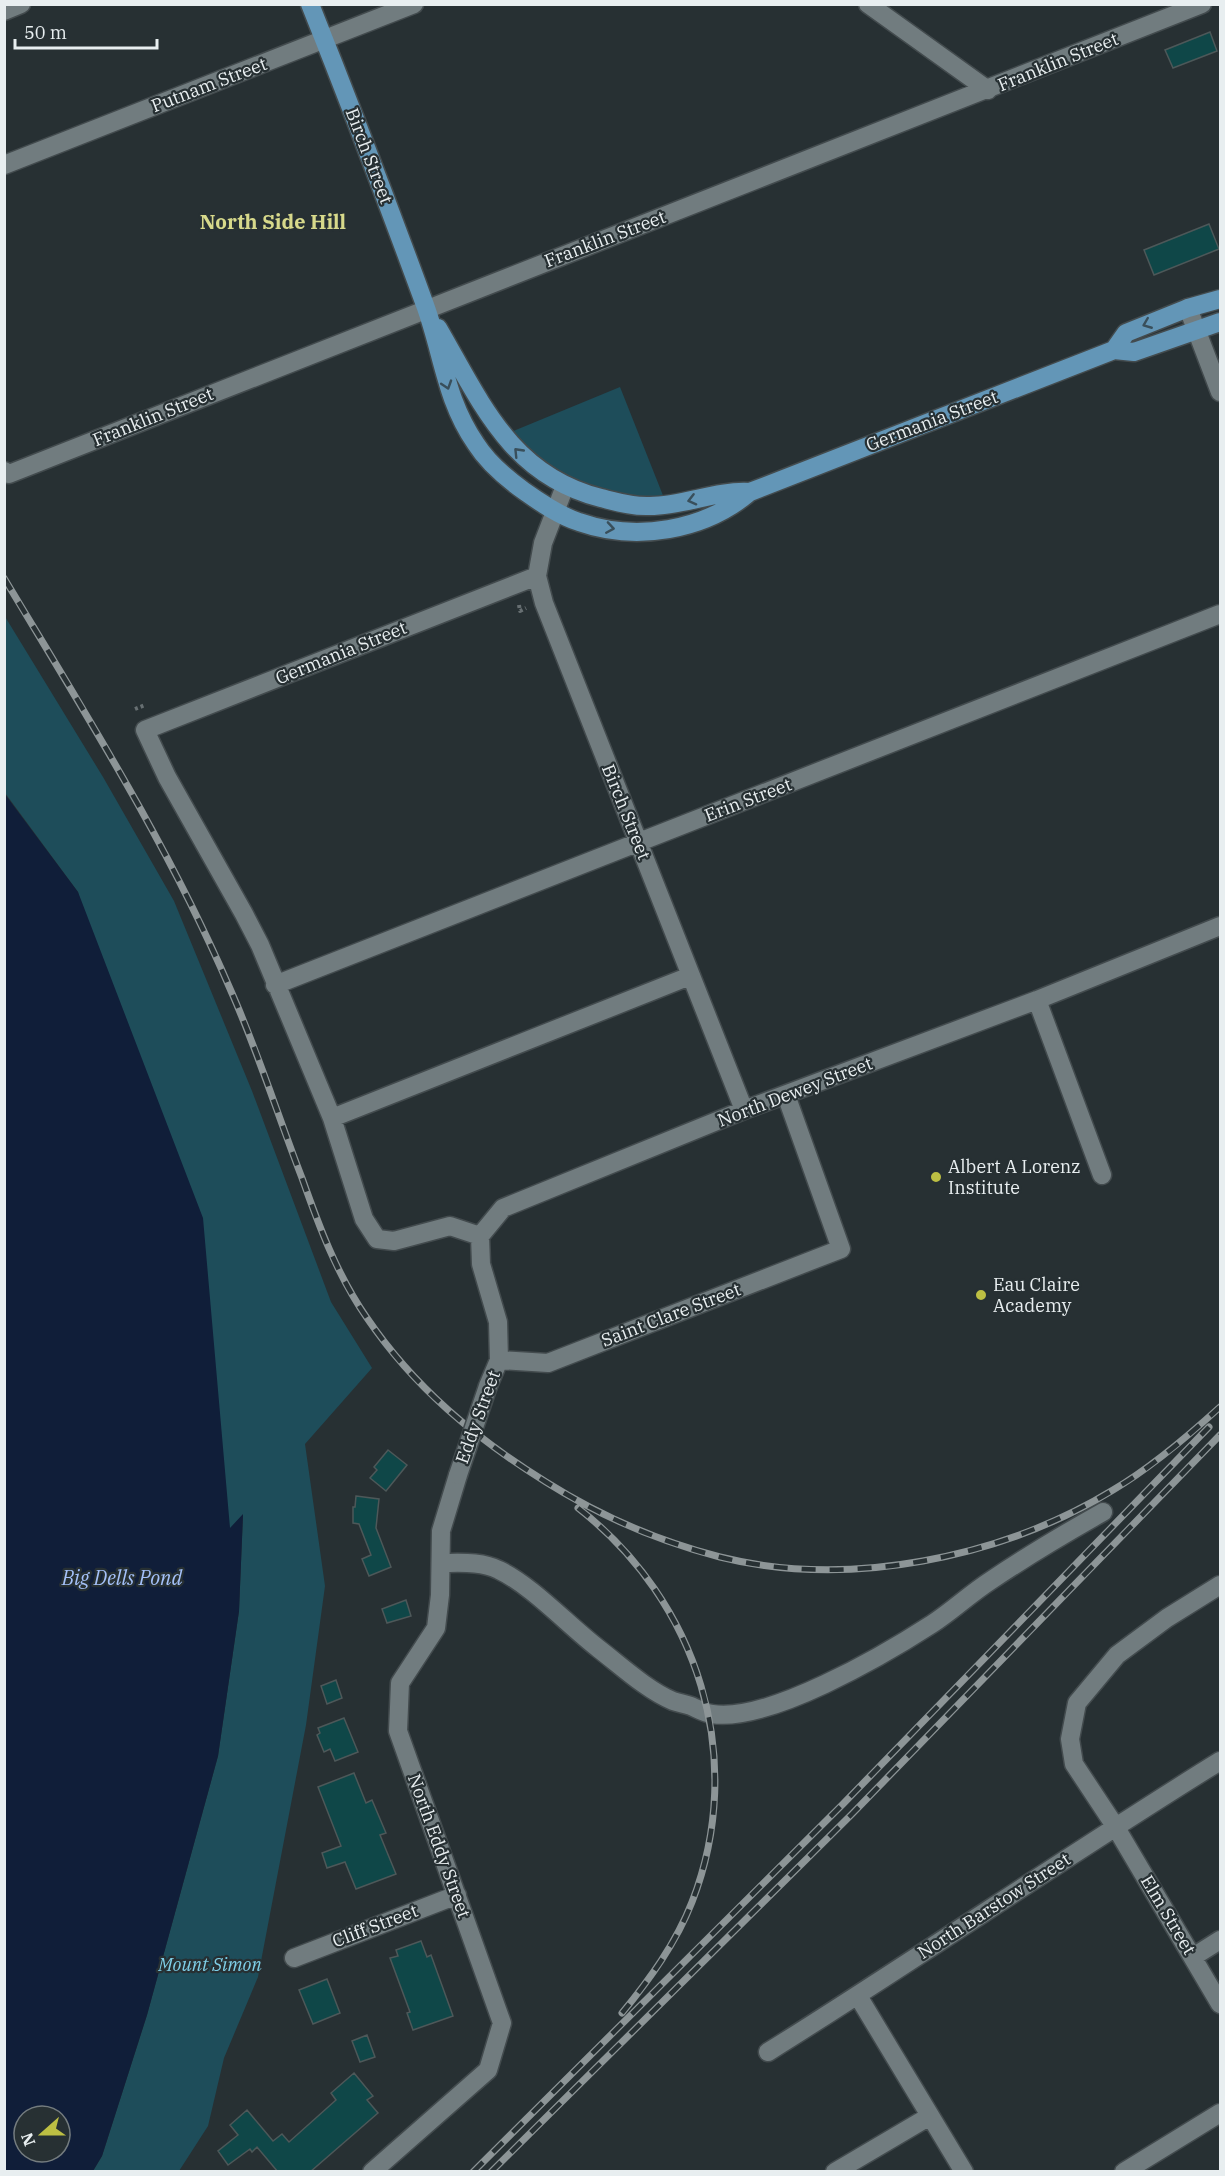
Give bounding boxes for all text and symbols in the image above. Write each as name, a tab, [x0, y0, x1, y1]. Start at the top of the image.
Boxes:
scale bar	[15, 12, 158, 50]
text: 50 m	[24, 21, 67, 44]
street label: Franklin Street	[994, 27, 1121, 96]
street label: Putnam Street	[148, 52, 270, 117]
street label: Birch Street	[341, 105, 398, 207]
street label: Franklin Street	[541, 205, 669, 272]
district label: North Side Hill	[200, 208, 346, 235]
one-way arrow	[1143, 317, 1153, 330]
one-way arrow	[440, 379, 452, 390]
street label: Franklin Street	[89, 382, 216, 451]
street label: Germania Street	[863, 385, 1001, 456]
one-way arrow	[515, 449, 526, 460]
one-way arrow	[688, 493, 698, 505]
one-way arrow	[605, 522, 614, 534]
street label: Germania Street	[272, 616, 410, 689]
street label: Birch Street	[597, 761, 656, 863]
street label: Erin Street	[701, 772, 795, 827]
street label: North Dewey Street	[714, 1051, 876, 1132]
place label: Albert A Lorenz Institute	[948, 1155, 1080, 1199]
marker: Albert A Lorenz Institute	[929, 1170, 943, 1184]
place label: Eau Claire Academy	[993, 1273, 1080, 1317]
street label: Saint Clare Street	[598, 1277, 744, 1352]
marker: Eau Claire Academy	[974, 1288, 988, 1302]
street label: Eddy Street	[450, 1367, 505, 1467]
water label: Big Dells Pond	[61, 1564, 183, 1591]
street label: North Eddy Street	[403, 1771, 476, 1921]
street label: North Barstow Street	[913, 1848, 1074, 1964]
street label: Elm Street	[1136, 1871, 1201, 1959]
street label: Cliff Street	[329, 1899, 421, 1952]
park label: Mount Simon	[157, 1953, 263, 1976]
north arrow	[12, 2104, 72, 2164]
text: N	[16, 2130, 40, 2149]

